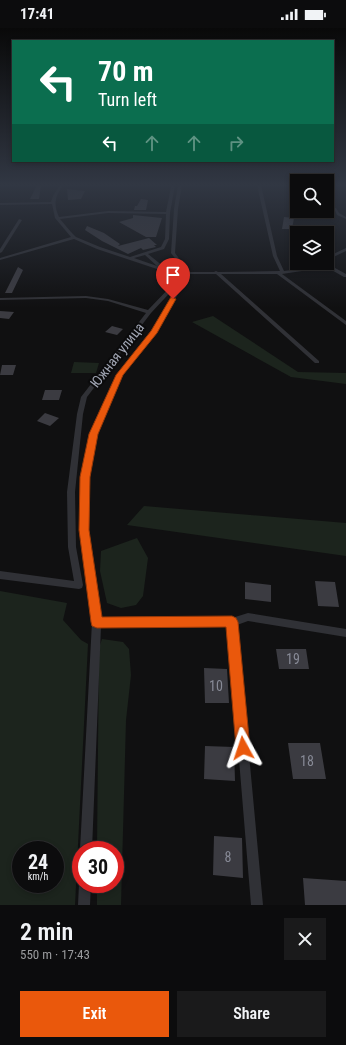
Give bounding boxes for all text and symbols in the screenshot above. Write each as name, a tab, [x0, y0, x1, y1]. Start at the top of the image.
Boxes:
text: 17:41	[20, 5, 54, 23]
text: 70 m	[98, 55, 154, 88]
icon: left	[32, 56, 84, 108]
text: Turn left	[98, 89, 157, 110]
icon: left	[99, 132, 121, 154]
icon: ahead	[141, 132, 163, 154]
icon: ahead	[183, 132, 205, 154]
icon: right	[225, 132, 247, 154]
map controls	[290, 174, 334, 270]
button: search	[290, 174, 334, 218]
button: layers	[290, 226, 334, 270]
pin	[156, 258, 190, 299]
icon: arrive	[162, 264, 184, 286]
street label: Южная улица	[87, 319, 147, 391]
house number: 19	[286, 651, 300, 667]
house number: 10	[209, 678, 223, 694]
position arrow	[222, 727, 264, 769]
house number: 18	[300, 753, 314, 769]
speed limit sign: 30	[72, 841, 124, 893]
house number: 8	[225, 849, 232, 865]
text: 24	[28, 850, 48, 874]
text: km/h	[28, 871, 48, 882]
text: 2 min	[20, 918, 73, 946]
button: close	[284, 918, 326, 960]
text: 550 m · 17:43	[20, 947, 90, 962]
button: Exit	[20, 991, 169, 1037]
button: Share	[177, 991, 326, 1037]

